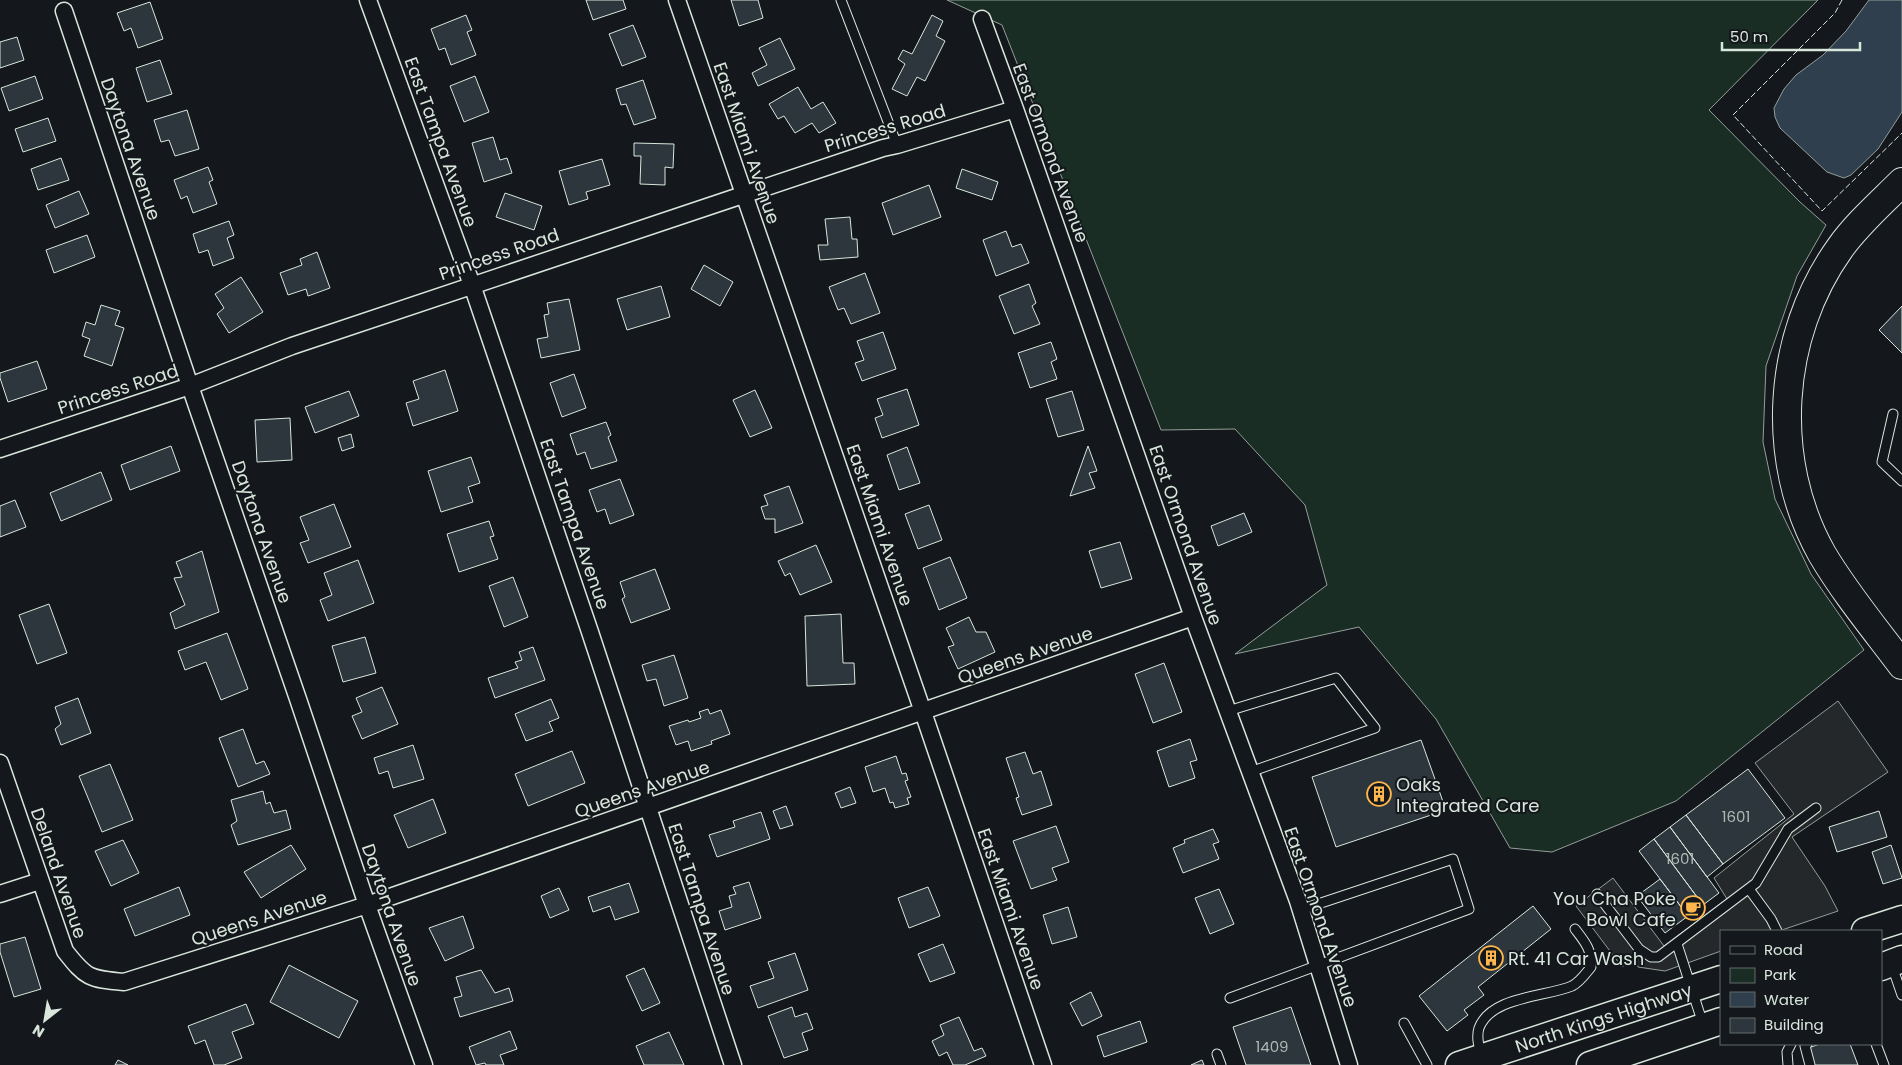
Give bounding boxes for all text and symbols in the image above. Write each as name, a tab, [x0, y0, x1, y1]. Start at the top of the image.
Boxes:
scale bar	[1722, 20, 1860, 52]
text: 50 m	[1730, 26, 1768, 47]
street label: East Tampa Avenue	[399, 53, 483, 231]
street label: East Miami Avenue	[708, 59, 786, 227]
street label: East Ormond Avenue	[1007, 60, 1095, 246]
street label: Daytona Avenue	[95, 74, 167, 224]
street label: Princess Road	[821, 98, 949, 158]
street label: Princess Road	[436, 222, 562, 286]
street label: Princess Road	[54, 358, 182, 420]
street label: East Tampa Avenue	[534, 435, 616, 613]
street label: East Miami Avenue	[841, 441, 919, 609]
street label: East Ormond Avenue	[1143, 441, 1229, 629]
street label: Daytona Avenue	[226, 457, 298, 607]
street label: Queens Avenue	[954, 620, 1096, 690]
street label: Queens Avenue	[571, 754, 713, 824]
place label: Oaks Integrated Care	[1396, 772, 1539, 818]
building icon: Oaks Integrated Care	[1366, 781, 1392, 807]
street label: Deland Avenue	[25, 804, 93, 942]
house number: 1601	[1722, 806, 1750, 827]
street label: East Tampa Avenue	[662, 820, 742, 998]
street label: East Ormond Avenue	[1278, 823, 1364, 1011]
street label: East Miami Avenue	[972, 825, 1050, 993]
street label: Daytona Avenue	[356, 840, 428, 990]
house number: 1601	[1666, 848, 1694, 869]
street label: Queens Avenue	[188, 884, 330, 952]
place label: You Cha Poke Bowl Cafe	[1553, 886, 1676, 932]
cafe icon: You Cha Poke Bowl Cafe	[1680, 895, 1706, 921]
legend	[1720, 930, 1882, 1045]
text: Road	[1764, 939, 1803, 960]
building icon: Rt. 41 Car Wash	[1478, 945, 1504, 971]
place label: Rt. 41 Car Wash	[1508, 946, 1644, 971]
text: Park	[1764, 964, 1796, 985]
street label: North Kings Highway	[1512, 977, 1695, 1058]
text: Water	[1764, 989, 1810, 1010]
north arrow	[20, 995, 70, 1045]
text: Building	[1764, 1014, 1824, 1035]
text: N	[29, 1020, 48, 1042]
house number: 1409	[1255, 1036, 1289, 1057]

